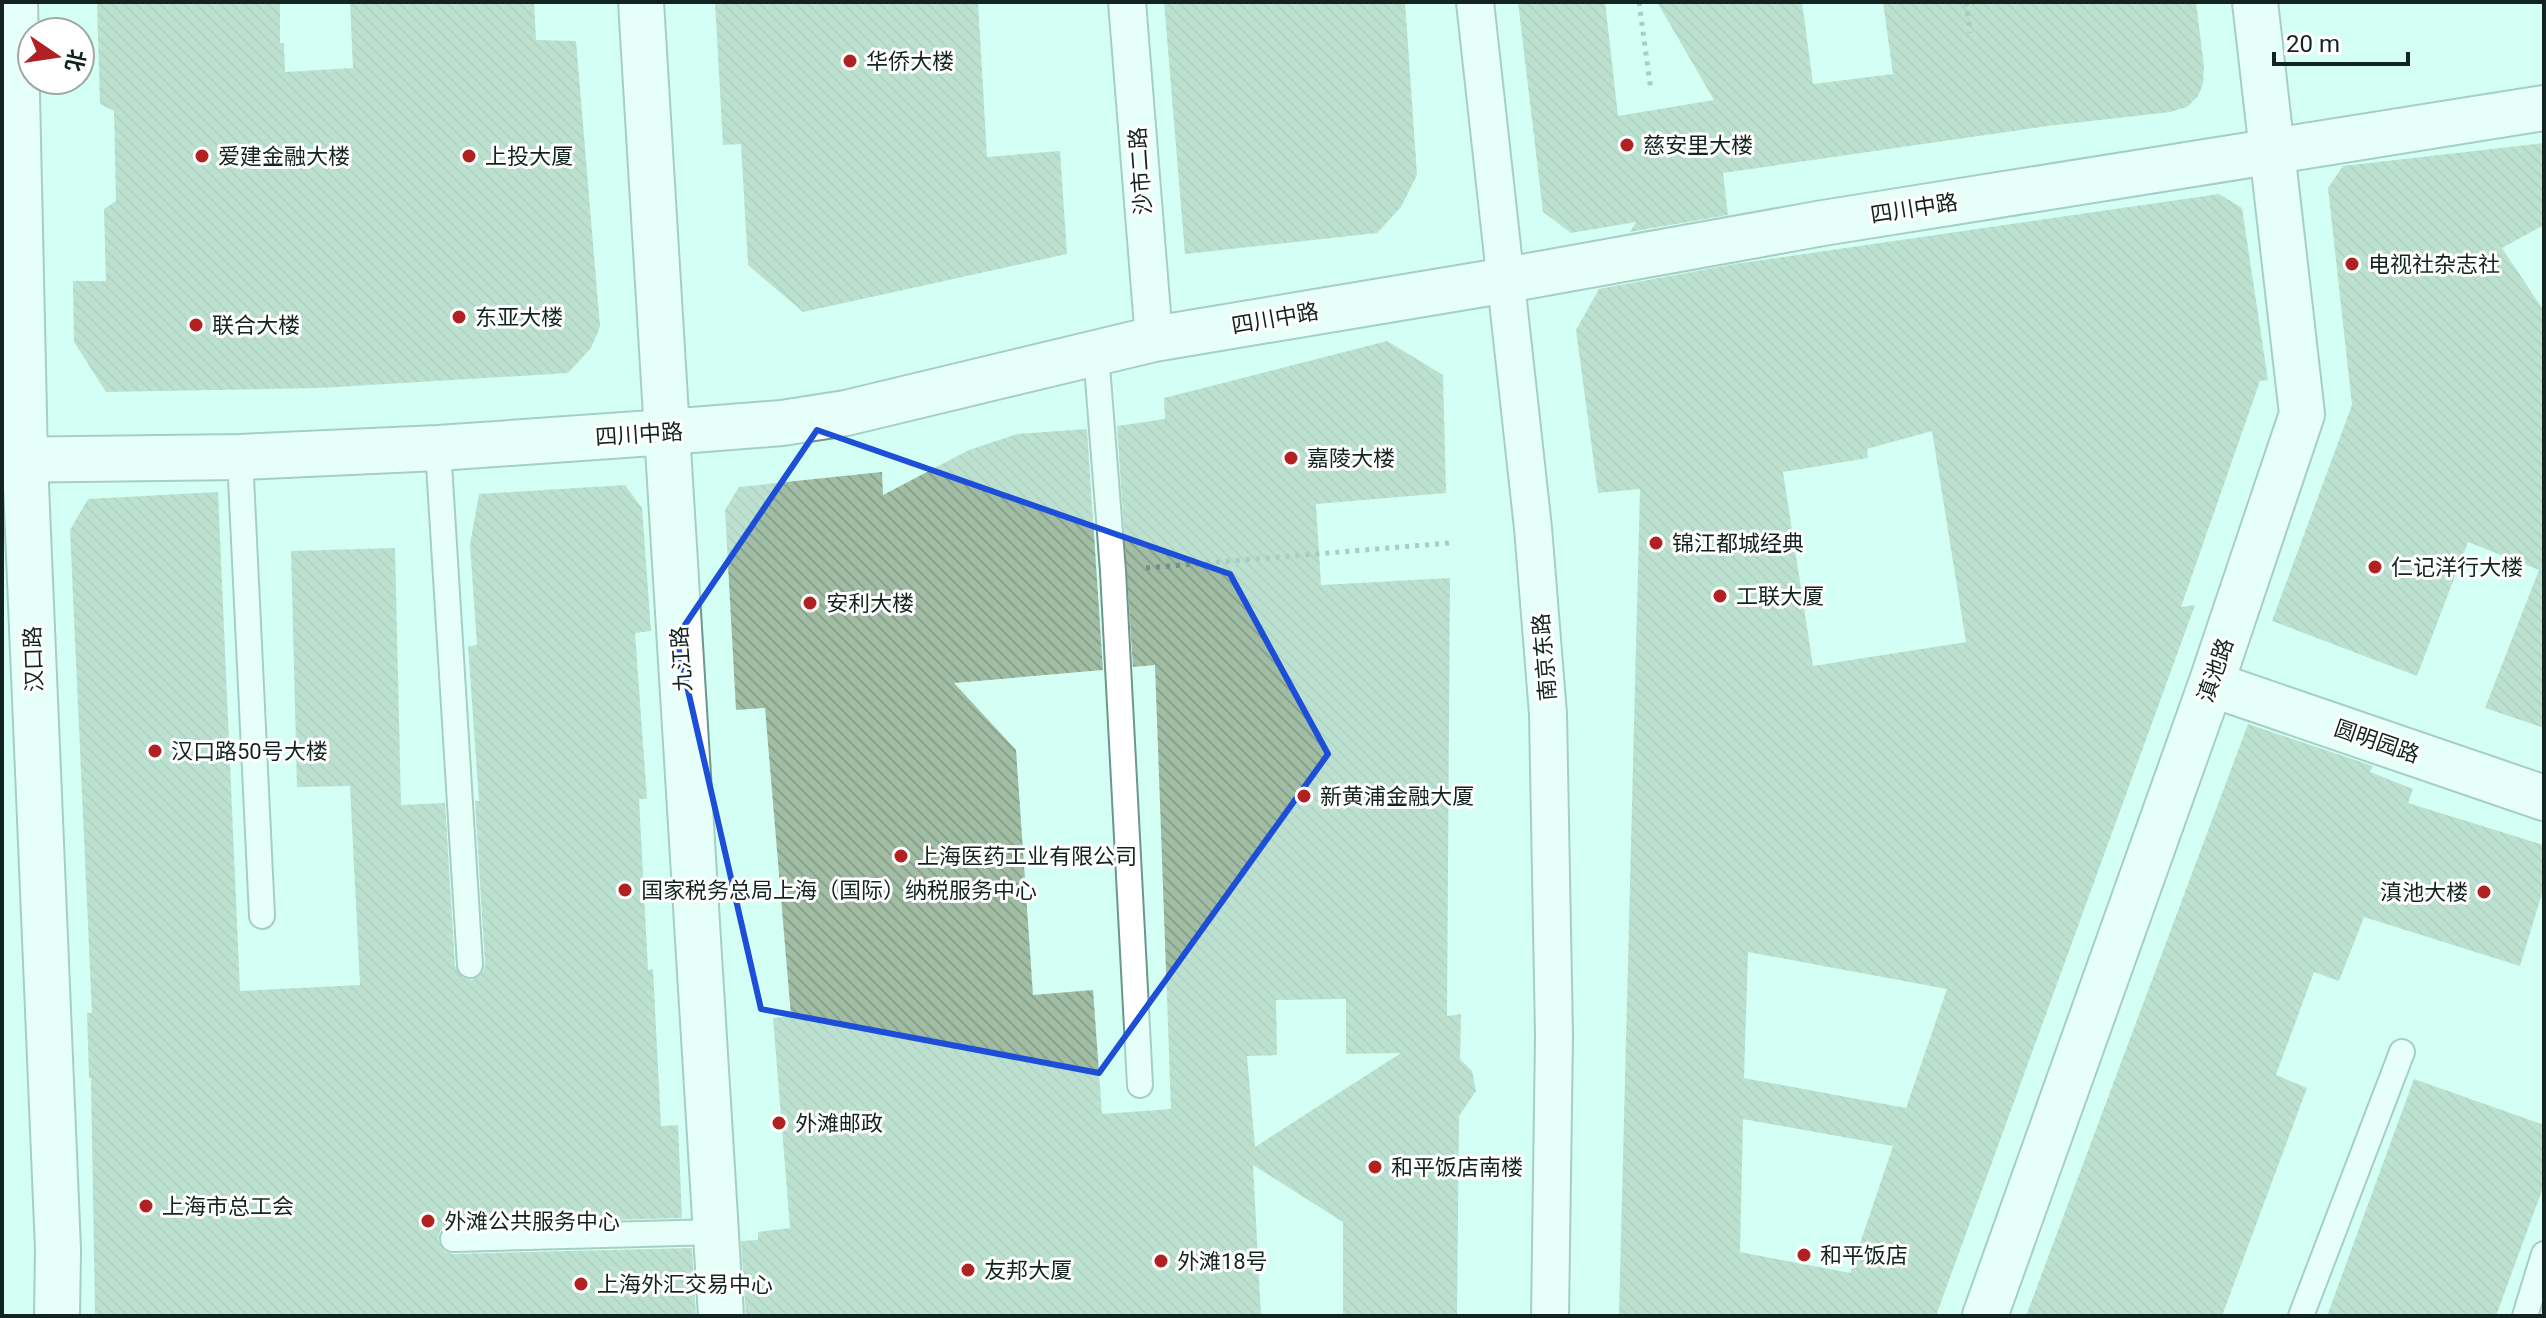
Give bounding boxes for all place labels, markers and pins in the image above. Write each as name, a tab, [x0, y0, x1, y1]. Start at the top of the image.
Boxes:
place label: 华侨大楼	[866, 49, 954, 74]
marker: 华侨大楼	[841, 52, 859, 70]
place label: 慈安里大楼	[1643, 133, 1753, 158]
marker: 慈安里大楼	[1618, 136, 1636, 154]
place label: 爱建金融大楼	[218, 144, 350, 169]
place label: 上投大厦	[485, 144, 573, 169]
marker: 爱建金融大楼	[193, 147, 211, 165]
marker: 上投大厦	[460, 147, 478, 165]
place label: 电视社杂志社	[2368, 252, 2500, 277]
marker: 电视社杂志社	[2343, 255, 2361, 273]
place label: 东亚大楼	[475, 305, 563, 330]
marker: 东亚大楼	[450, 308, 468, 326]
place label: 联合大楼	[212, 313, 300, 338]
marker: 联合大楼	[187, 316, 205, 334]
place label: 嘉陵大楼	[1307, 446, 1395, 471]
marker: 嘉陵大楼	[1282, 449, 1300, 467]
place label: 锦江都城经典	[1672, 531, 1804, 556]
marker: 锦江都城经典	[1647, 534, 1665, 552]
place label: 仁记洋行大楼	[2391, 555, 2523, 580]
marker: 仁记洋行大楼	[2366, 558, 2384, 576]
place label: 工联大厦	[1736, 584, 1824, 609]
marker: 工联大厦	[1711, 587, 1729, 605]
place label: 安利大楼	[826, 591, 914, 616]
marker: 安利大楼	[801, 594, 819, 612]
place label: 汉口路50号大楼	[171, 739, 328, 764]
marker: 汉口路50号大楼	[146, 742, 164, 760]
place label: 新黄浦金融大厦	[1320, 784, 1474, 809]
marker: 新黄浦金融大厦	[1295, 787, 1313, 805]
place label: 上海医药工业有限公司	[917, 844, 1137, 869]
marker: 上海医药工业有限公司	[892, 847, 910, 865]
place label: 国家税务总局上海（国际）纳税服务中心	[641, 878, 1037, 903]
place label: 滇池大楼	[2380, 880, 2468, 905]
marker: 国家税务总局上海（国际）纳税服务中心	[616, 881, 634, 899]
marker: 滇池大楼	[2475, 883, 2493, 901]
place label: 外滩邮政	[795, 1111, 883, 1136]
marker: 外滩邮政	[770, 1114, 788, 1132]
place label: 和平饭店南楼	[1391, 1155, 1523, 1180]
marker: 和平饭店南楼	[1366, 1158, 1384, 1176]
place label: 上海市总工会	[162, 1194, 294, 1219]
marker: 上海市总工会	[137, 1197, 155, 1215]
place label: 外滩公共服务中心	[444, 1209, 620, 1234]
marker: 外滩公共服务中心	[419, 1212, 437, 1230]
place label: 和平饭店	[1820, 1243, 1908, 1268]
marker: 和平饭店	[1795, 1246, 1813, 1264]
place label: 外滩18号	[1177, 1249, 1268, 1274]
marker: 外滩18号	[1152, 1252, 1170, 1270]
place label: 友邦大厦	[984, 1258, 1072, 1283]
marker: 友邦大厦	[959, 1261, 977, 1279]
place label: 上海外汇交易中心	[597, 1272, 773, 1297]
marker: 上海外汇交易中心	[572, 1275, 590, 1293]

